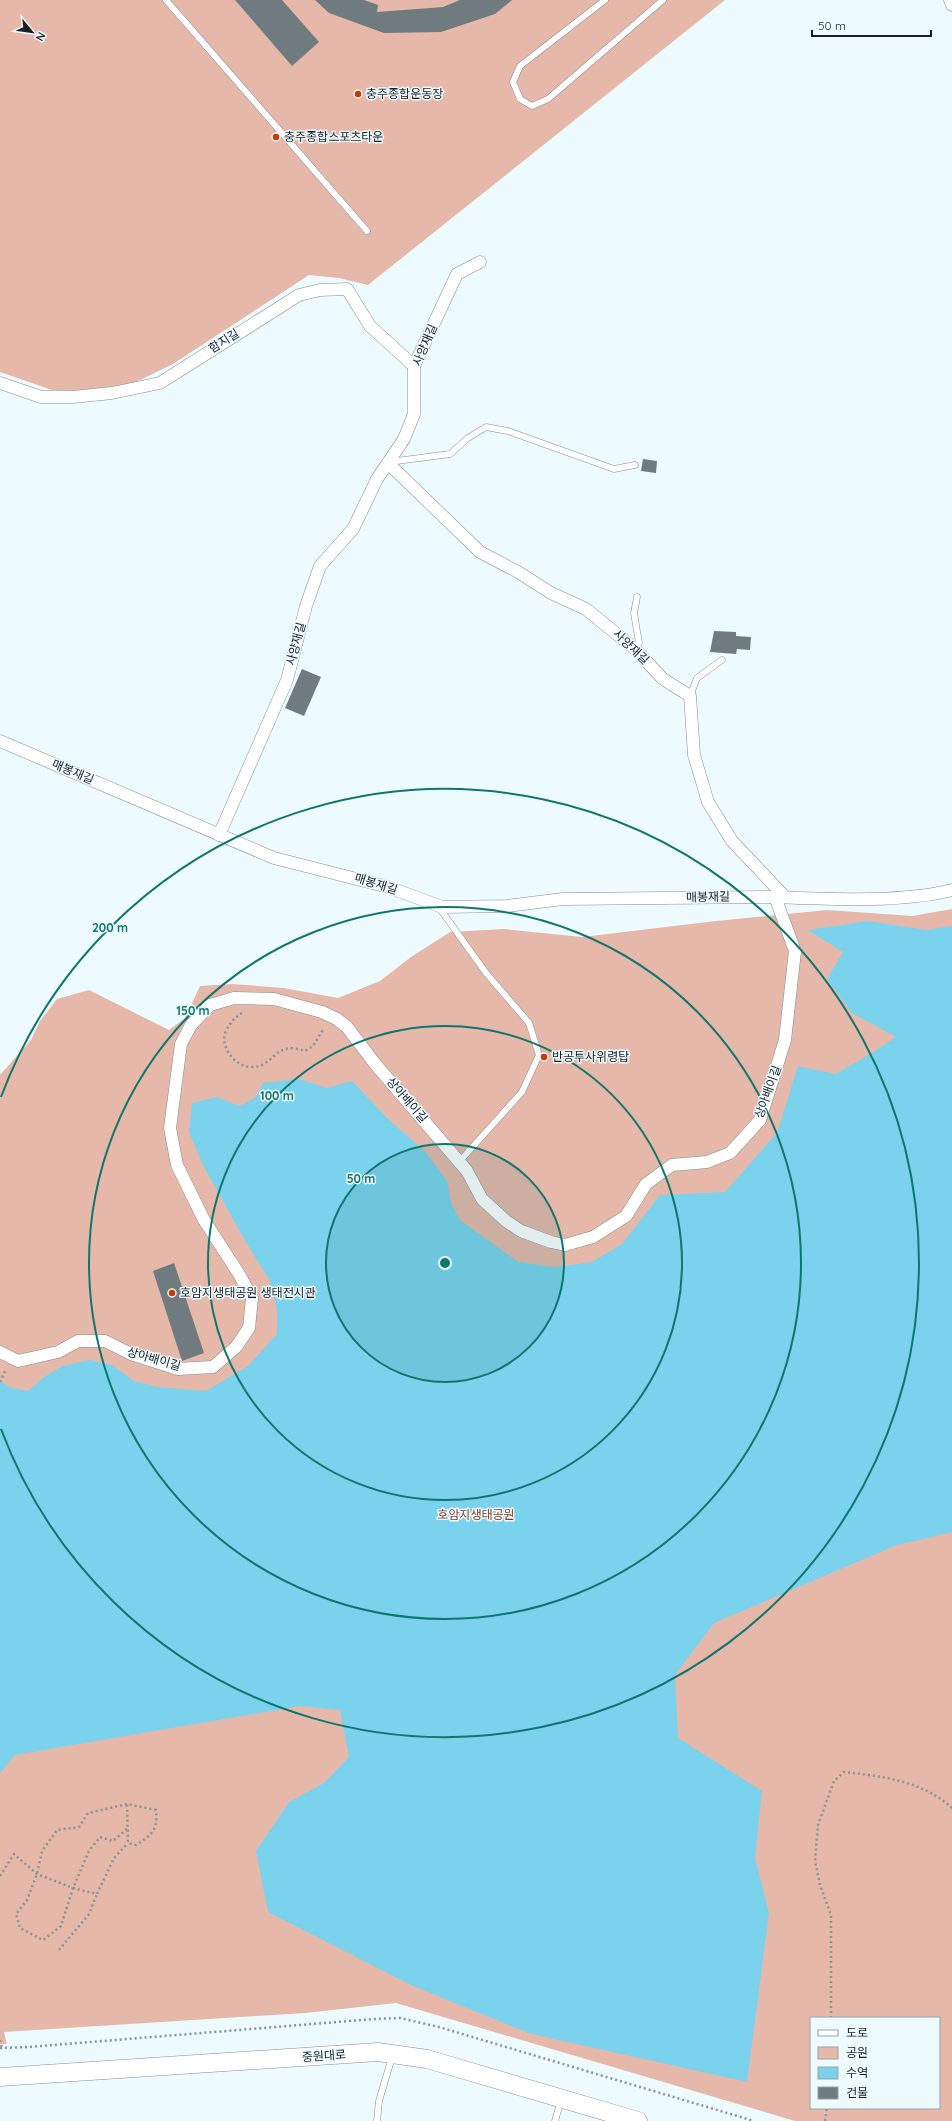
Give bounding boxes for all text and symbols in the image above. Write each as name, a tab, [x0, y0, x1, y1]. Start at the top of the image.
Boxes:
north arrow	[12, 12, 52, 52]
scale bar	[812, 12, 931, 38]
text: 50 m	[818, 18, 846, 33]
text: N	[33, 30, 49, 44]
place label: 충주종합운동장	[366, 86, 443, 101]
marker: 충주종합운동장	[353, 89, 363, 99]
place label: 충주종합스포츠타운	[284, 129, 383, 144]
marker: 충주종합스포츠타운	[271, 132, 281, 142]
street label: 사양재길	[409, 322, 440, 368]
street label: 함지길	[206, 325, 242, 356]
street label: 사양재길	[283, 621, 308, 667]
street label: 사양재길	[610, 626, 653, 667]
street label: 매봉재길	[50, 756, 96, 787]
street label: 매봉재길	[353, 870, 399, 897]
street label: 매봉재길	[686, 889, 730, 904]
text: 200 m	[92, 920, 128, 935]
text: 150 m	[176, 1003, 210, 1018]
place label: 반공투사위령탑	[552, 1049, 629, 1064]
marker: 반공투사위령탑	[539, 1052, 549, 1062]
street label: 상아배이길	[751, 1063, 784, 1120]
street label: 상아배이길	[384, 1074, 431, 1125]
text: 100 m	[260, 1088, 294, 1103]
text: 50 m	[347, 1171, 375, 1186]
centre of rings	[438, 1256, 452, 1270]
place label: 호암지생태공원 생태전시관	[180, 1285, 316, 1300]
marker: 호암지생태공원 생태전시관	[167, 1288, 177, 1298]
street label: 상아배이길	[126, 1344, 183, 1373]
park label: 호암지생태공원	[437, 1507, 515, 1522]
legend	[810, 2017, 940, 2109]
text: 도로	[846, 2025, 868, 2040]
text: 공원	[846, 2045, 868, 2060]
street label: 중원대로	[301, 2046, 347, 2065]
text: 수역	[846, 2065, 868, 2080]
text: 건물	[846, 2085, 868, 2100]

